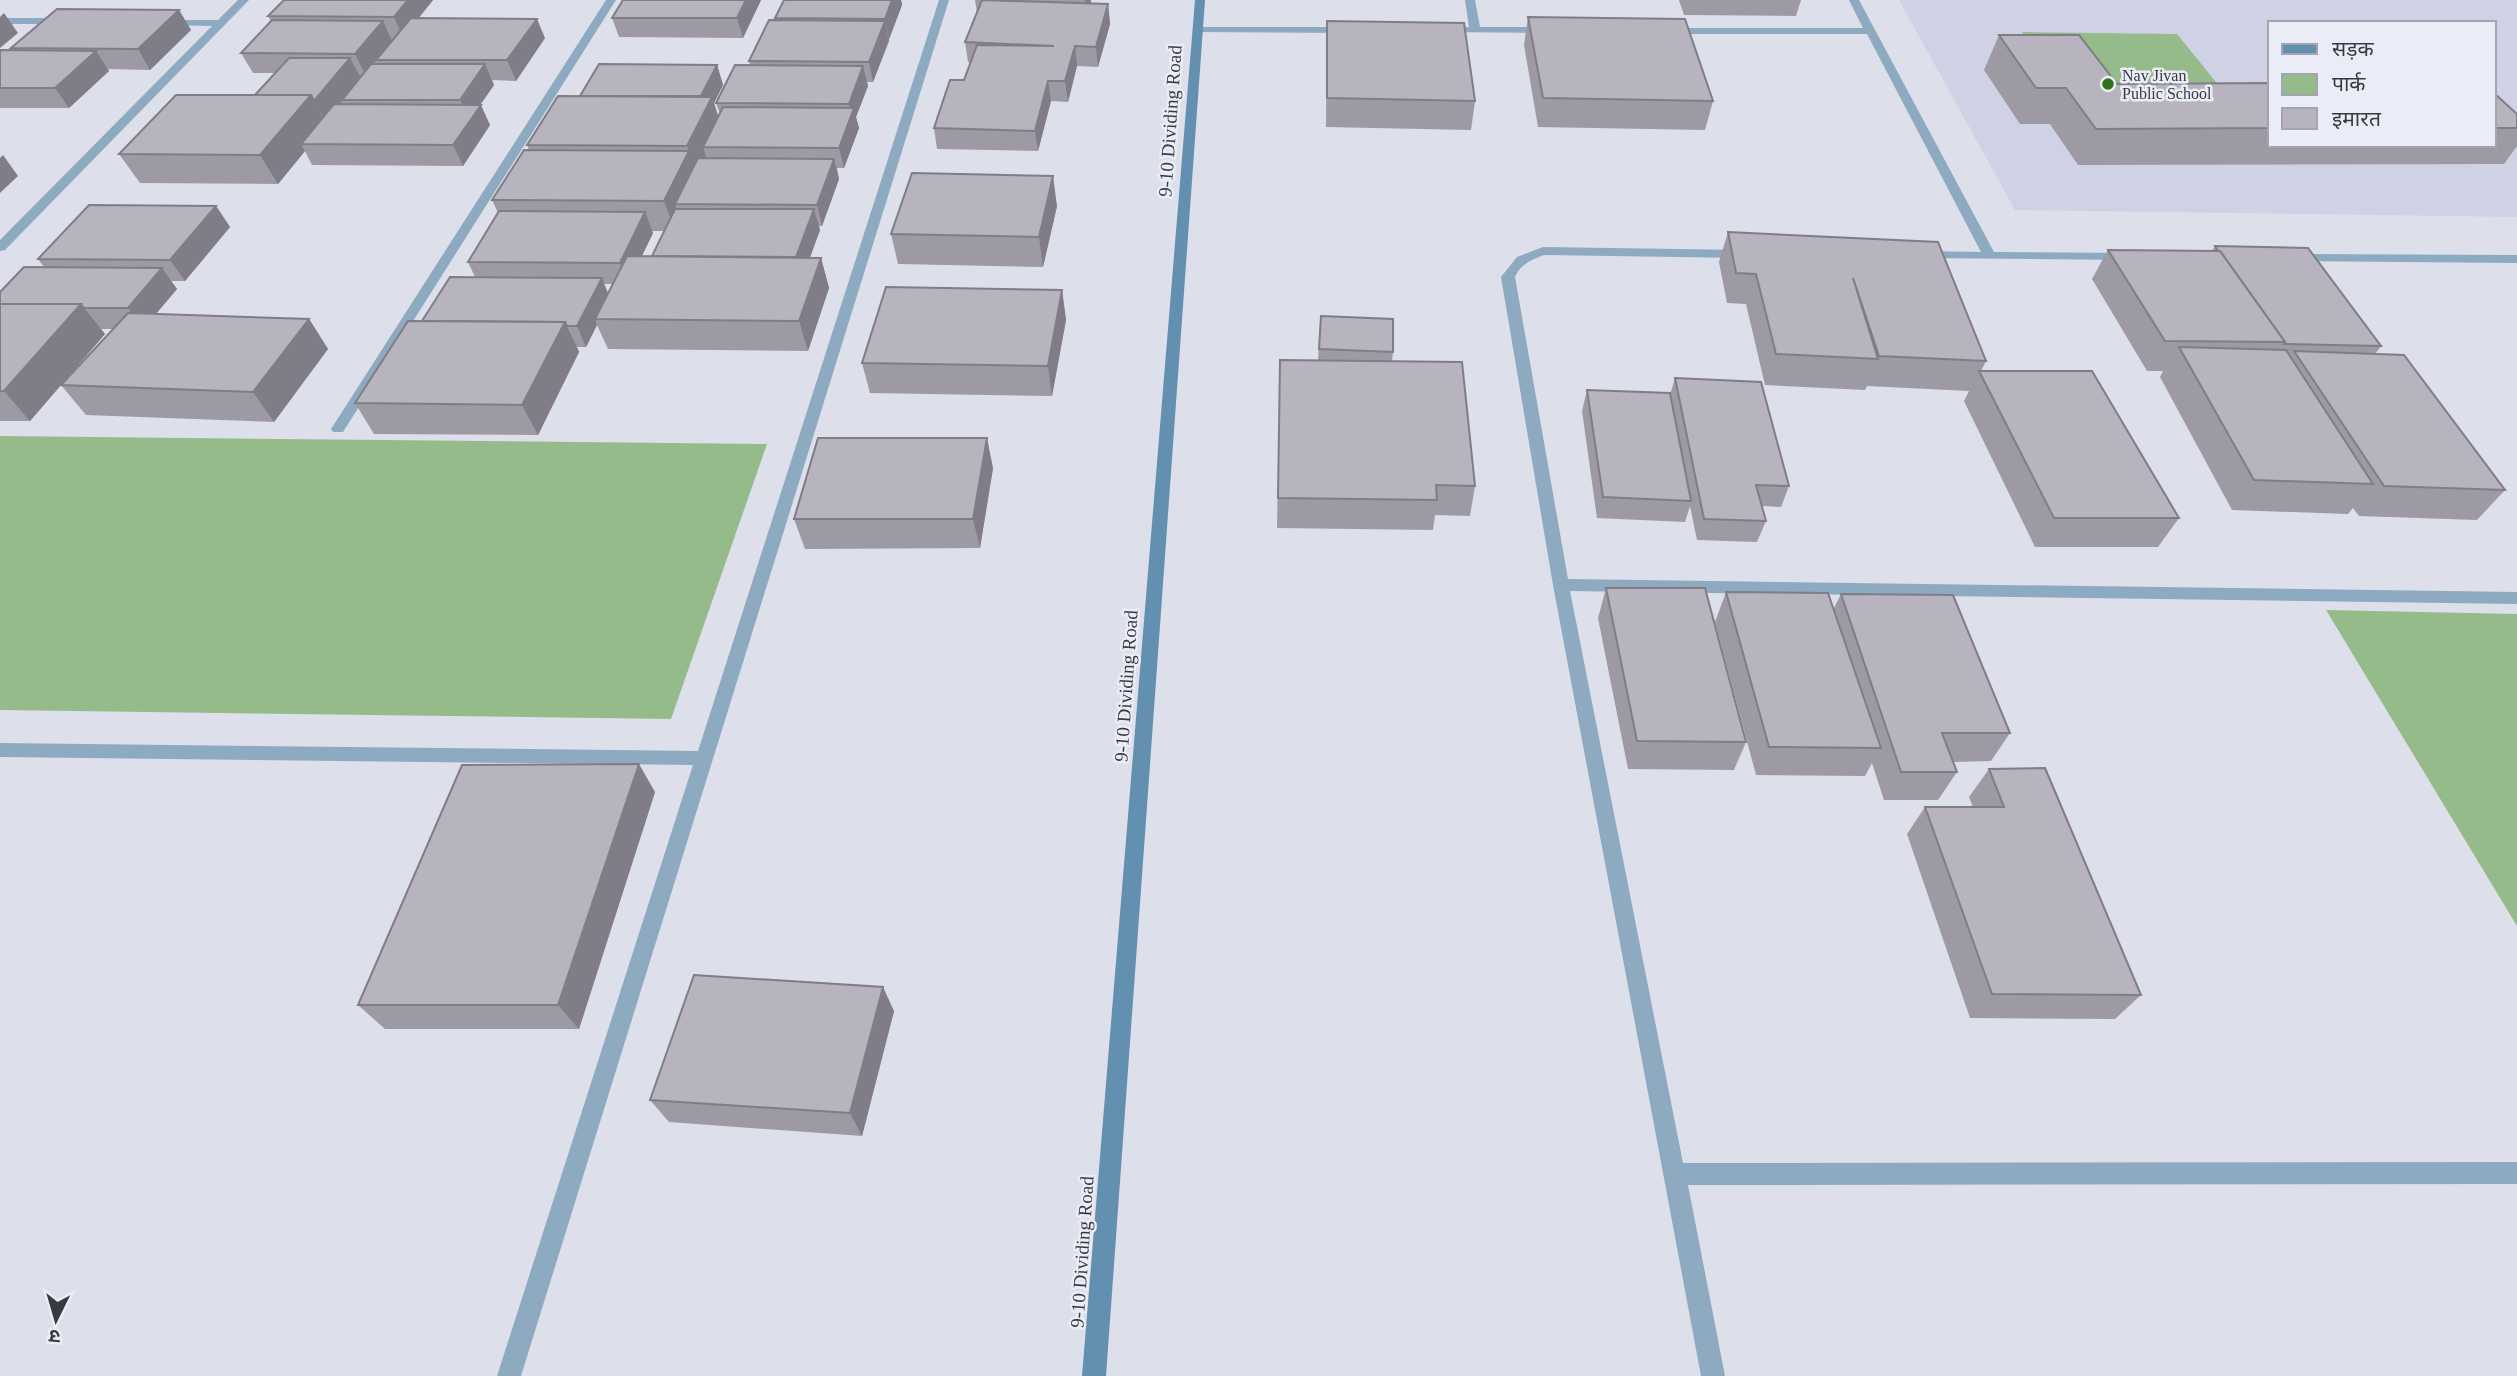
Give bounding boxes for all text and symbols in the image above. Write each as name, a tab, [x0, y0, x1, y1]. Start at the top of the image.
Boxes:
legend	[2268, 21, 2496, 147]
text: सड़क	[2332, 37, 2374, 61]
street label: 9-10 Dividing Road	[1154, 44, 1186, 198]
place label: Nav Jivan Public School	[2122, 67, 2212, 102]
text: पार्क	[2332, 72, 2366, 96]
marker: Nav Jivan Public School	[2100, 76, 2116, 92]
text: इमारत	[2332, 107, 2382, 131]
street label: 9-10 Dividing Road	[1110, 609, 1142, 763]
street label: 9-10 Dividing Road	[1066, 1175, 1098, 1329]
north arrow	[21, 1285, 91, 1355]
text: उ	[47, 1325, 61, 1347]

